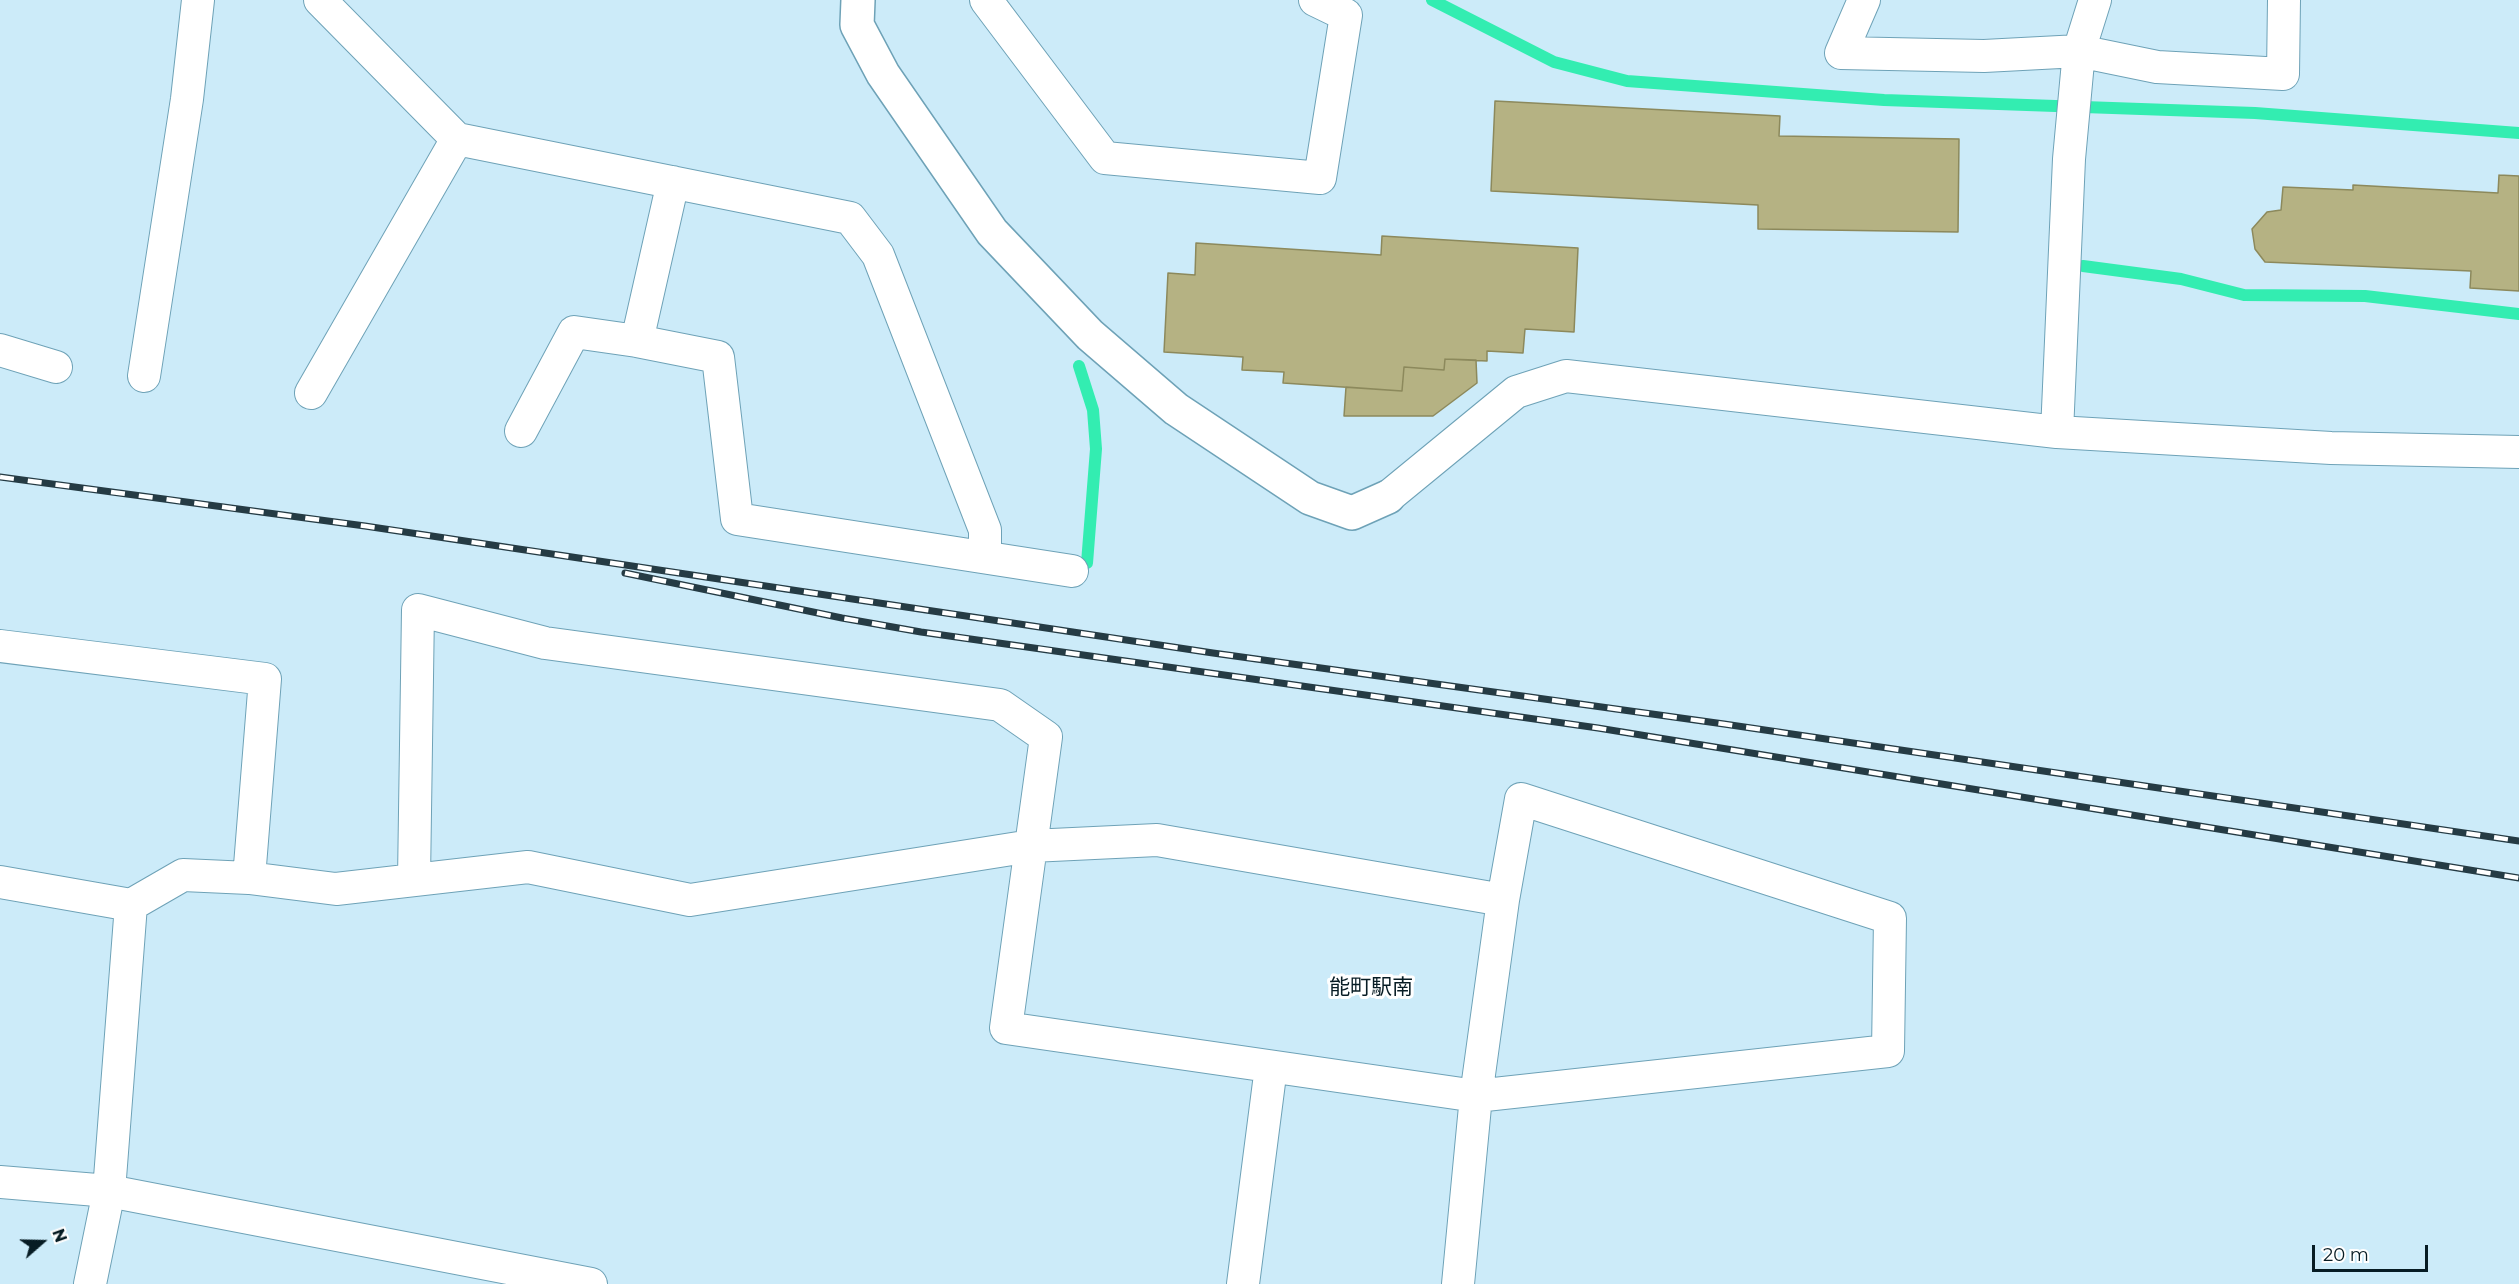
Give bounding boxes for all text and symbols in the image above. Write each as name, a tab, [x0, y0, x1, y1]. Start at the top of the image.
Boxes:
district label: 能町駅南	[1329, 975, 1413, 1001]
north arrow	[12, 1212, 72, 1272]
text: N	[48, 1226, 71, 1245]
scale bar	[2315, 1233, 2430, 1271]
text: 20 m	[2323, 1244, 2369, 1266]

